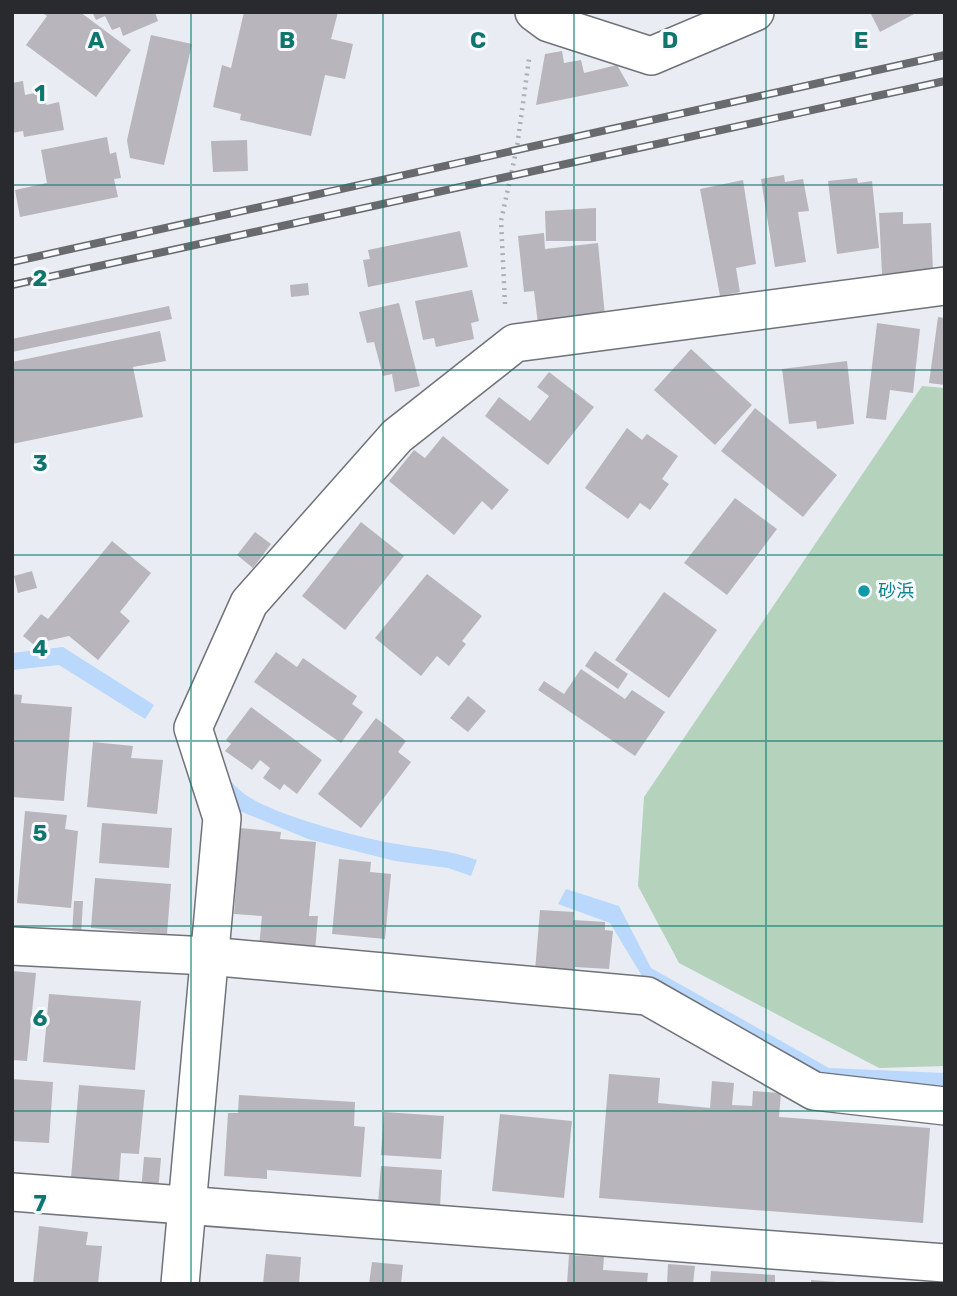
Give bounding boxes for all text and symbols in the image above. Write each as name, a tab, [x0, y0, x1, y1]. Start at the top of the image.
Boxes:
text: A	[88, 26, 105, 54]
text: B	[279, 26, 295, 54]
text: C	[470, 26, 486, 54]
text: D	[662, 26, 678, 54]
text: E	[854, 26, 868, 54]
text: 1	[34, 79, 46, 107]
text: 2	[33, 264, 47, 292]
text: 3	[32, 449, 48, 477]
place label: 砂浜	[878, 580, 914, 602]
marker: 砂浜	[856, 583, 872, 599]
text: 4	[32, 634, 48, 662]
text: 5	[33, 819, 48, 847]
text: 6	[33, 1004, 48, 1032]
text: 7	[33, 1189, 47, 1217]

